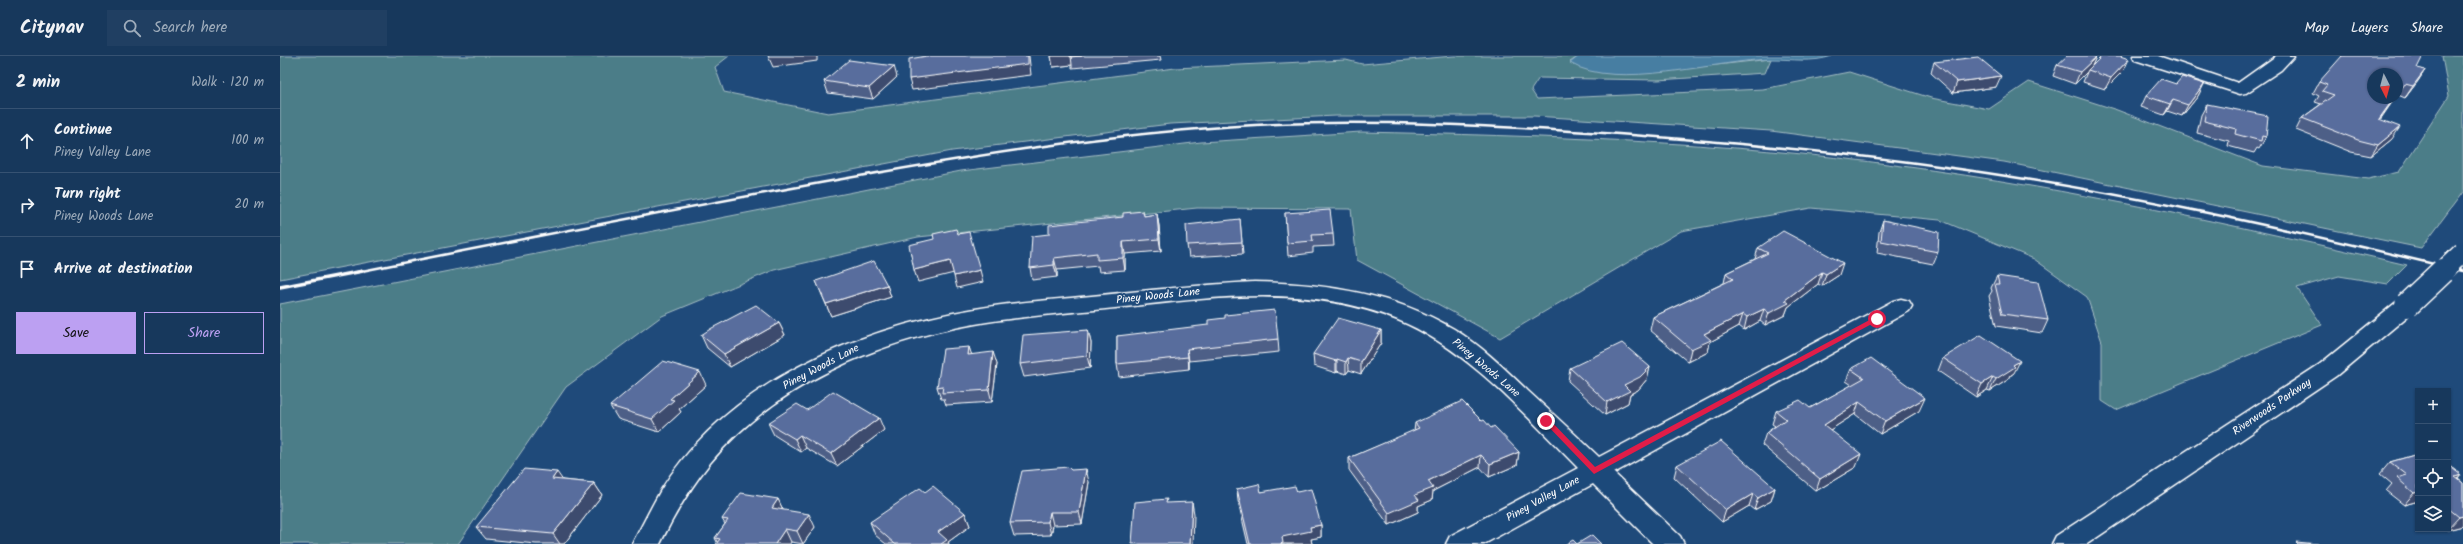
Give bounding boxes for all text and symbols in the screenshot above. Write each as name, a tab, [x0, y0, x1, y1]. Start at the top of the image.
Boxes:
search box	[107, 10, 387, 46]
text: Citynav	[20, 13, 83, 43]
text: Search here	[153, 16, 227, 40]
icon: search	[121, 17, 143, 39]
text: Map	[2305, 17, 2329, 39]
text: Layers	[2351, 17, 2389, 39]
text: Share	[2411, 17, 2443, 39]
north arrow	[2367, 68, 2403, 104]
text: 2 min	[16, 69, 60, 96]
text: Walk · 120 m	[191, 72, 264, 93]
text: Continue	[54, 118, 112, 142]
icon: ahead	[16, 130, 38, 152]
text: 100 m	[231, 130, 264, 151]
text: Piney Valley Lane	[54, 142, 151, 163]
text: Turn right	[54, 182, 121, 206]
icon: right	[16, 194, 38, 216]
text: 20 m	[234, 194, 264, 215]
text: Piney Woods Lane	[54, 206, 153, 227]
text: Arrive at destination	[54, 257, 193, 281]
icon: arrive	[16, 258, 38, 280]
street label: Piney Woods Lane	[1115, 283, 1201, 309]
route start	[1868, 310, 1886, 328]
button: Save	[16, 312, 136, 354]
button: Share	[144, 312, 264, 354]
street label: Piney Woods Lane	[1448, 334, 1524, 402]
street label: Piney Woods Lane	[780, 339, 862, 395]
street label: Riverwoods Parkway	[2229, 373, 2316, 440]
map controls	[2415, 388, 2451, 532]
button: +	[2415, 388, 2451, 424]
route end	[1537, 412, 1555, 430]
button: −	[2415, 424, 2451, 460]
button: locate	[2415, 460, 2451, 496]
street label: Piney Valley Lane	[1503, 471, 1583, 527]
button: layers	[2415, 496, 2451, 532]

